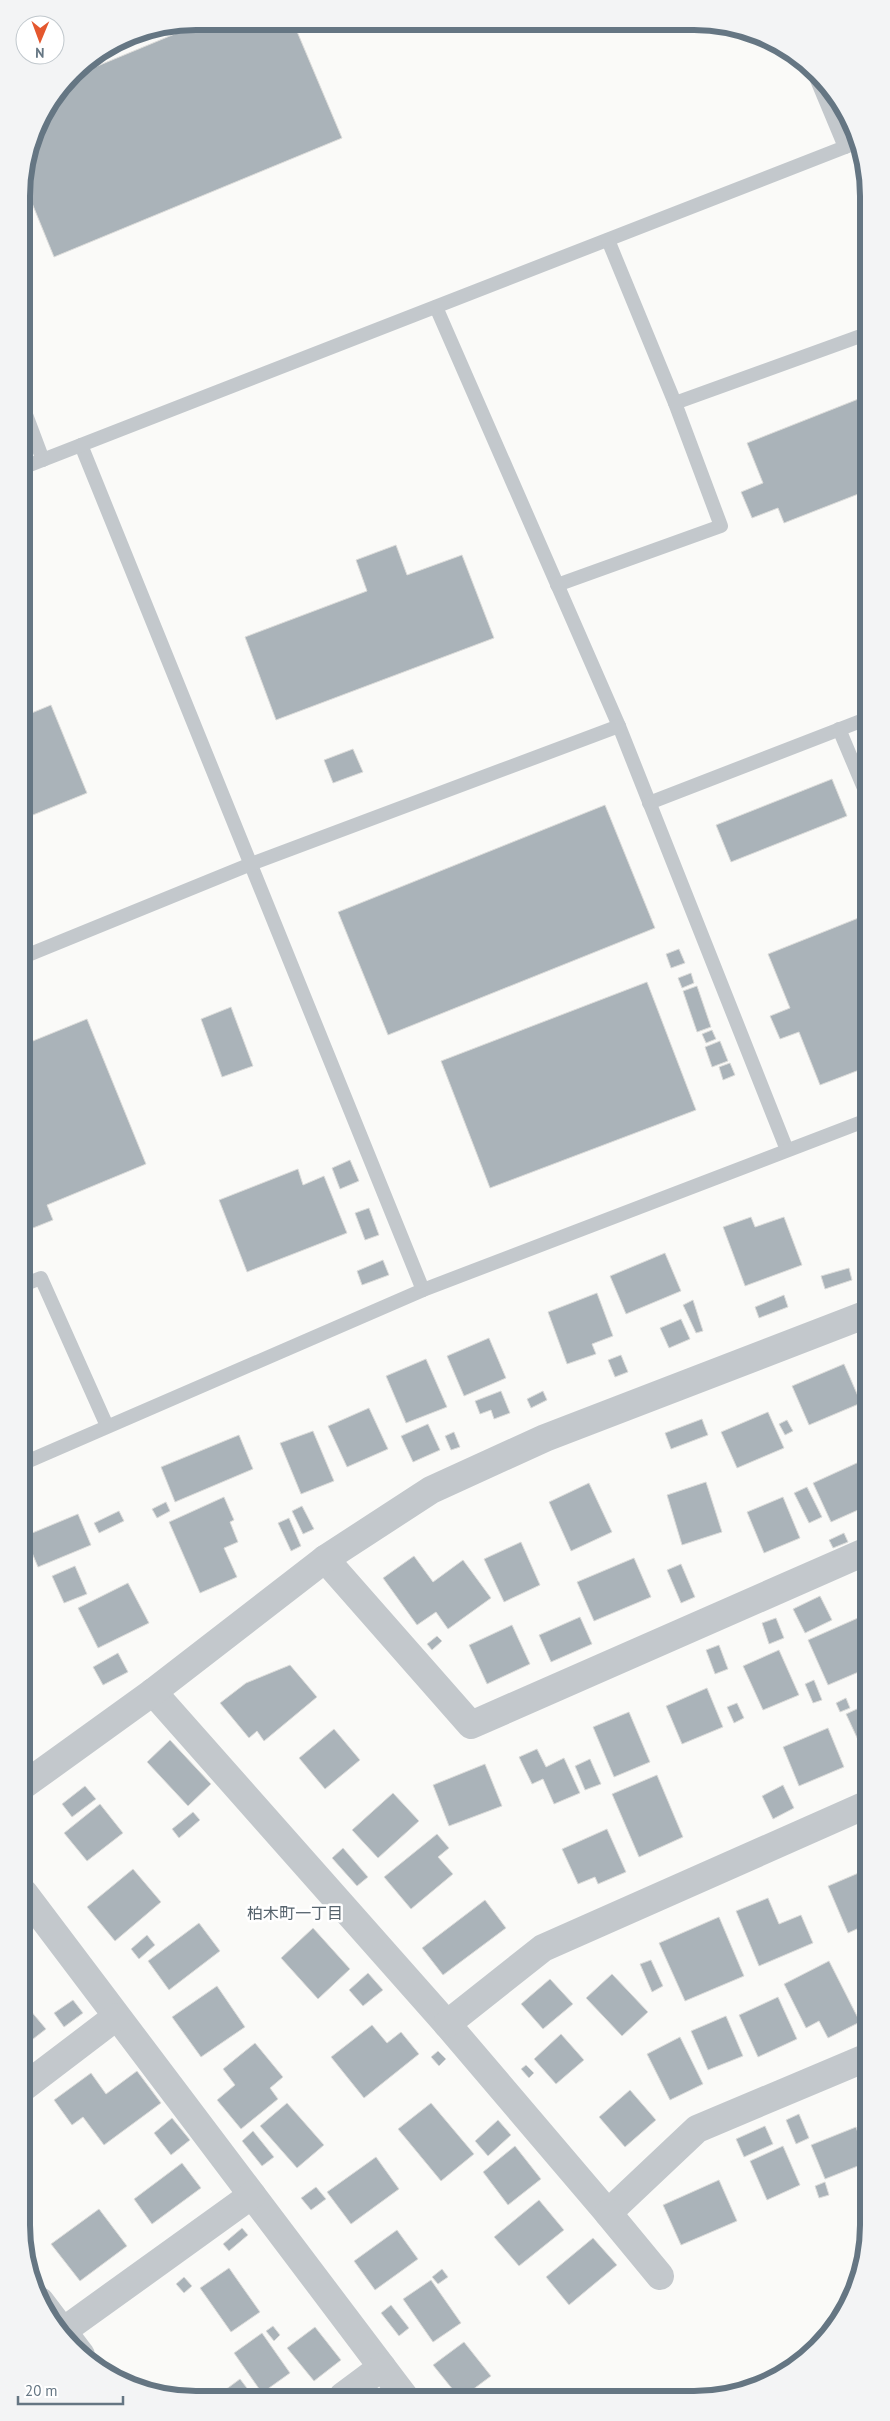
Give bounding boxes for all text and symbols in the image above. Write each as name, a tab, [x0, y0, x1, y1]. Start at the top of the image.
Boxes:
north arrow	[15, 15, 65, 65]
text: N	[35, 44, 45, 62]
district label: 柏木町一丁目	[247, 1903, 343, 1923]
scale bar	[18, 2374, 122, 2406]
text: 20 m	[25, 2381, 58, 2400]

